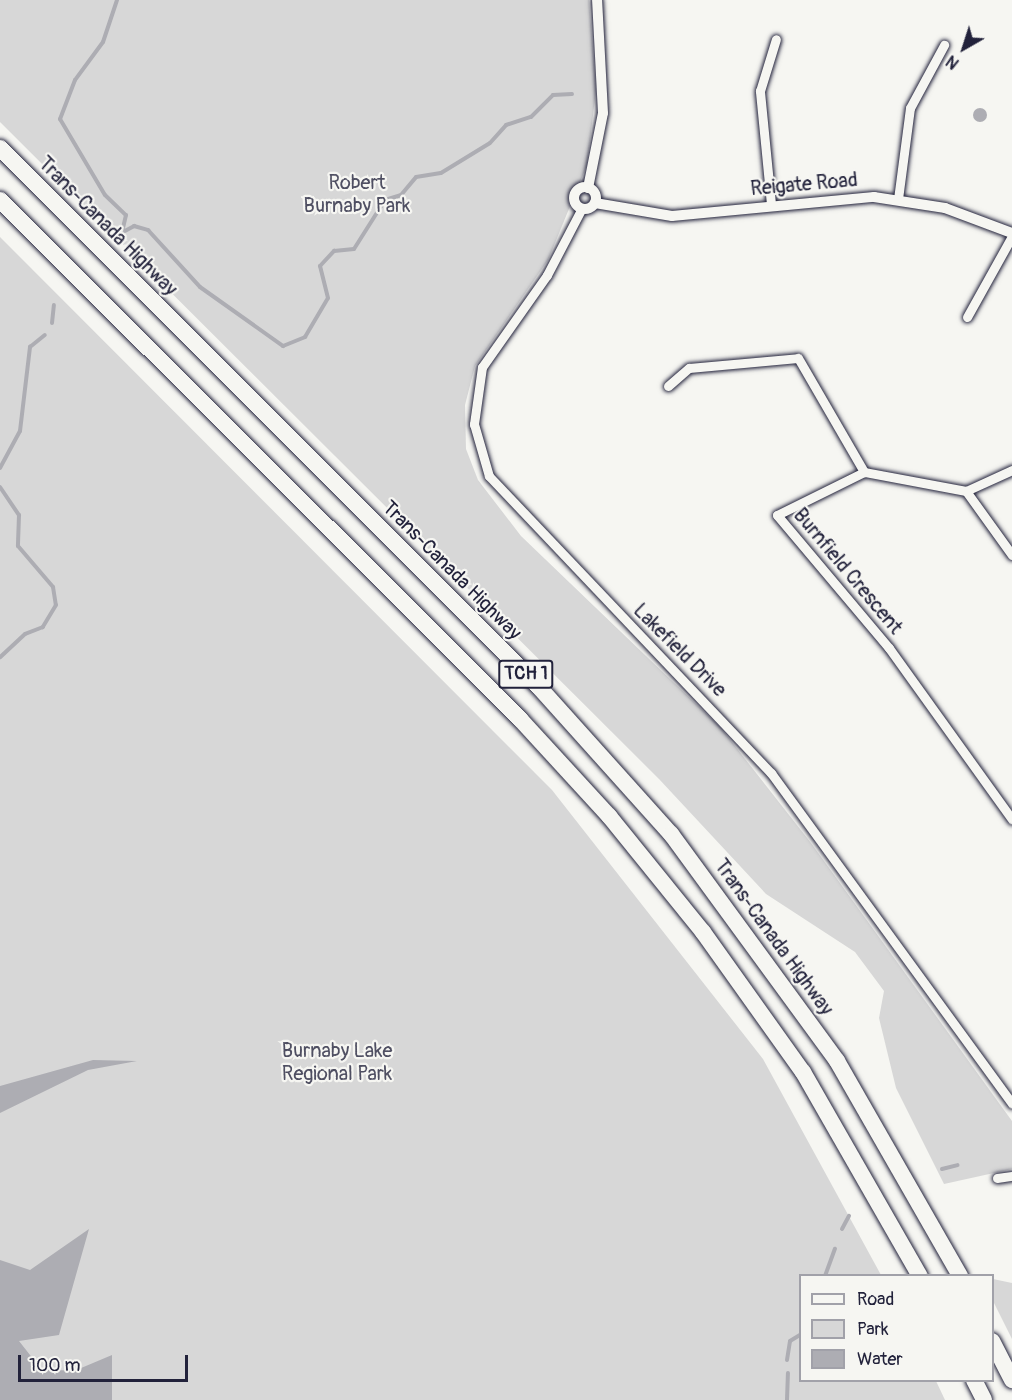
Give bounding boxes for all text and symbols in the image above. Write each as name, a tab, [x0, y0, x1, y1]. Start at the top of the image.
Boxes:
north arrow	[934, 18, 994, 78]
text: N	[942, 51, 963, 73]
street label: Trans-Canada Highway	[33, 151, 183, 301]
street label: Reigate Road	[749, 167, 859, 201]
park label: Robert Burnaby Park	[304, 170, 410, 217]
street label: Trans-Canada Highway	[377, 495, 527, 645]
street label: Burnfield Crescent	[788, 503, 908, 639]
street label: Lakefield Drive	[628, 598, 732, 702]
road number: TCH 1	[498, 659, 554, 689]
street label: Trans-Canada Highway	[709, 854, 839, 1020]
park label: Burnaby Lake Regional Park	[282, 1039, 392, 1086]
legend	[799, 1274, 994, 1382]
text: Road	[857, 1288, 894, 1311]
text: Park	[857, 1318, 889, 1341]
scale bar	[21, 1343, 190, 1381]
text: Water	[857, 1348, 903, 1371]
text: 100 m	[29, 1354, 81, 1377]

